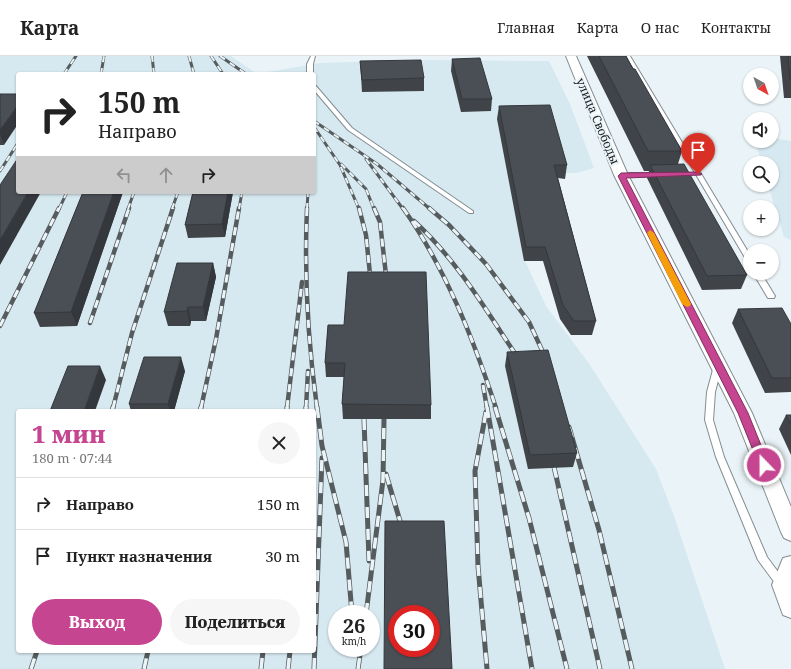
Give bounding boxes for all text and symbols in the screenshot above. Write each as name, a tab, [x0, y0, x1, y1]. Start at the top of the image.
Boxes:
text: Карта	[20, 15, 79, 41]
text: Главная	[497, 18, 555, 37]
text: Карта	[577, 18, 619, 37]
text: О нас	[641, 18, 679, 37]
text: Контакты	[701, 18, 771, 37]
north arrow	[743, 68, 779, 104]
map controls	[743, 68, 779, 280]
street label: улица Свободы	[572, 75, 624, 167]
text: 150 m	[98, 83, 180, 121]
icon: right	[32, 88, 84, 140]
button: sound	[743, 112, 779, 148]
text: Направо	[98, 119, 177, 143]
pin	[681, 133, 715, 174]
icon: arrive	[687, 139, 709, 161]
button: search	[743, 156, 779, 192]
icon: left	[113, 164, 135, 186]
icon: ahead	[155, 164, 177, 186]
icon: right	[197, 164, 219, 186]
button: +	[743, 200, 779, 236]
button: −	[743, 244, 779, 280]
text: 1 мин	[32, 417, 106, 450]
button: close	[258, 422, 300, 464]
position arrow	[743, 444, 785, 486]
text: 180 m · 07:44	[32, 449, 112, 467]
icon: right	[32, 493, 54, 515]
text: Направо	[66, 494, 134, 514]
text: 150 m	[257, 494, 300, 514]
icon: arrive	[32, 545, 54, 567]
text: Пункт назначения	[66, 546, 212, 566]
text: 30 m	[265, 546, 300, 566]
button: Выход	[32, 599, 162, 645]
button: Поделиться	[170, 599, 300, 645]
speed limit sign: 30	[388, 605, 440, 657]
text: 26	[343, 612, 365, 639]
text: km/h	[342, 634, 366, 648]

